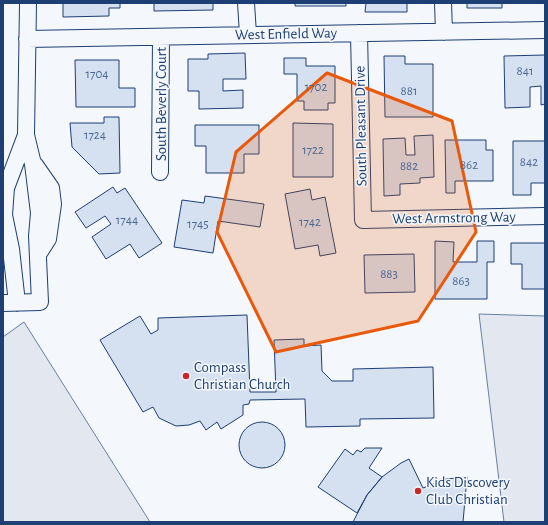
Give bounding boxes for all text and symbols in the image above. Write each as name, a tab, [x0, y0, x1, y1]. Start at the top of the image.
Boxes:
street label: West Enfield Way	[235, 26, 338, 42]
street label: South Beverly Court	[154, 47, 169, 161]
street label: South Pleasant Drive	[352, 65, 370, 186]
house number: 841	[517, 65, 533, 78]
house number: 1704	[85, 68, 109, 81]
house number: 1702	[305, 81, 327, 94]
house number: 881	[401, 85, 417, 98]
house number: 1724	[84, 129, 106, 142]
house number: 1722	[302, 144, 324, 157]
house number: 842	[520, 156, 538, 169]
house number: 862	[460, 159, 478, 172]
house number: 882	[400, 160, 418, 173]
street label: West Armstrong Way	[392, 209, 516, 227]
house number: 1744	[116, 214, 138, 227]
house number: 1742	[299, 216, 321, 229]
house number: 1745	[187, 218, 209, 231]
house number: 883	[380, 268, 398, 281]
house number: 863	[452, 275, 470, 288]
place label: Compass Christian Church	[194, 360, 290, 392]
marker: Compass Christian Church	[181, 371, 191, 381]
place label: Kids Discovery Club Christian	[426, 475, 511, 507]
marker: Kids Discovery Club Christian	[413, 486, 423, 496]

